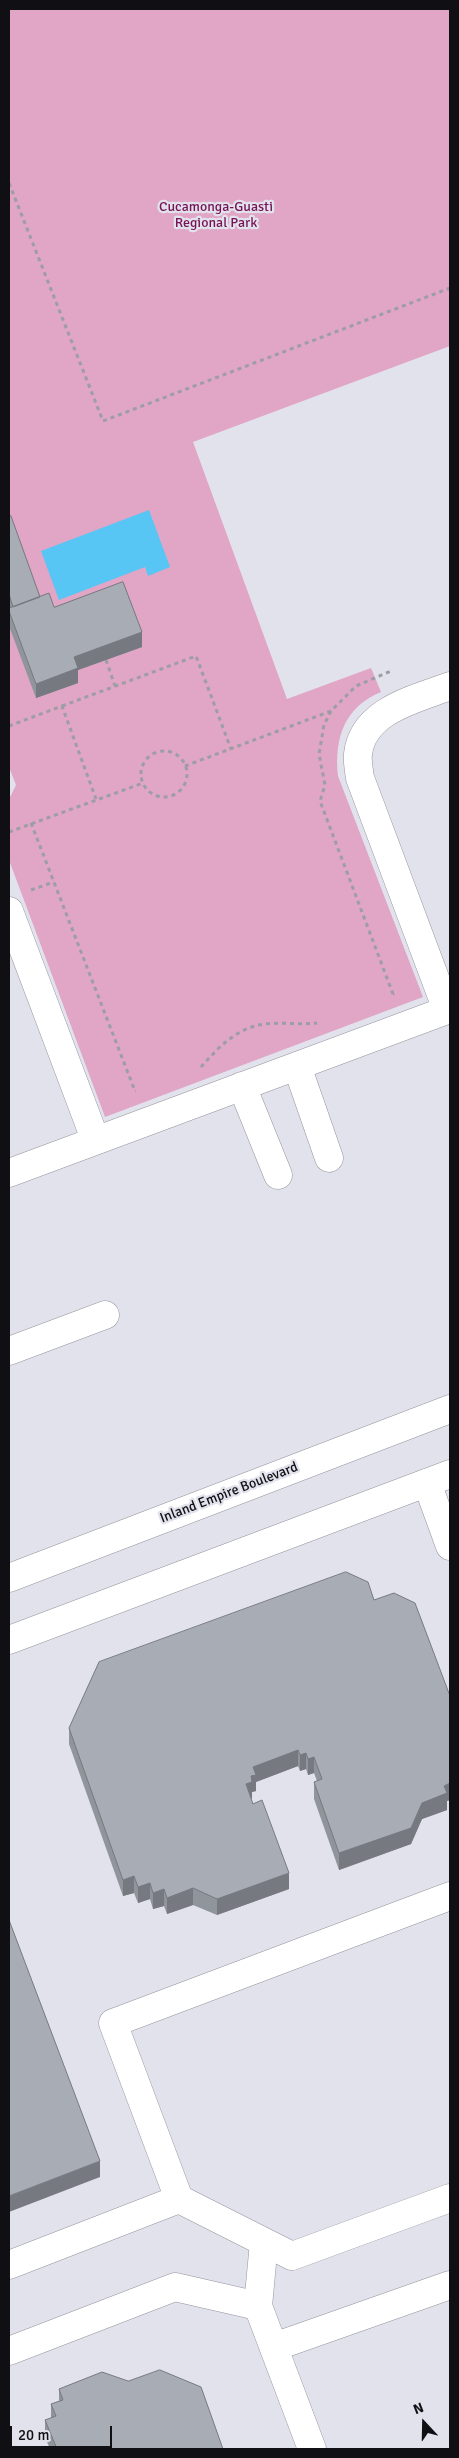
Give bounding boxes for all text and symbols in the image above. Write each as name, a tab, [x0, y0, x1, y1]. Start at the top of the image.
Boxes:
park label: Cucamonga-Guasti Regional Park	[159, 199, 273, 232]
street label: Inland Empire Boulevard	[158, 1459, 300, 1527]
north arrow	[399, 2398, 449, 2448]
text: N	[411, 2399, 426, 2418]
scale bar	[12, 2416, 115, 2448]
text: 20 m	[18, 2426, 49, 2444]

